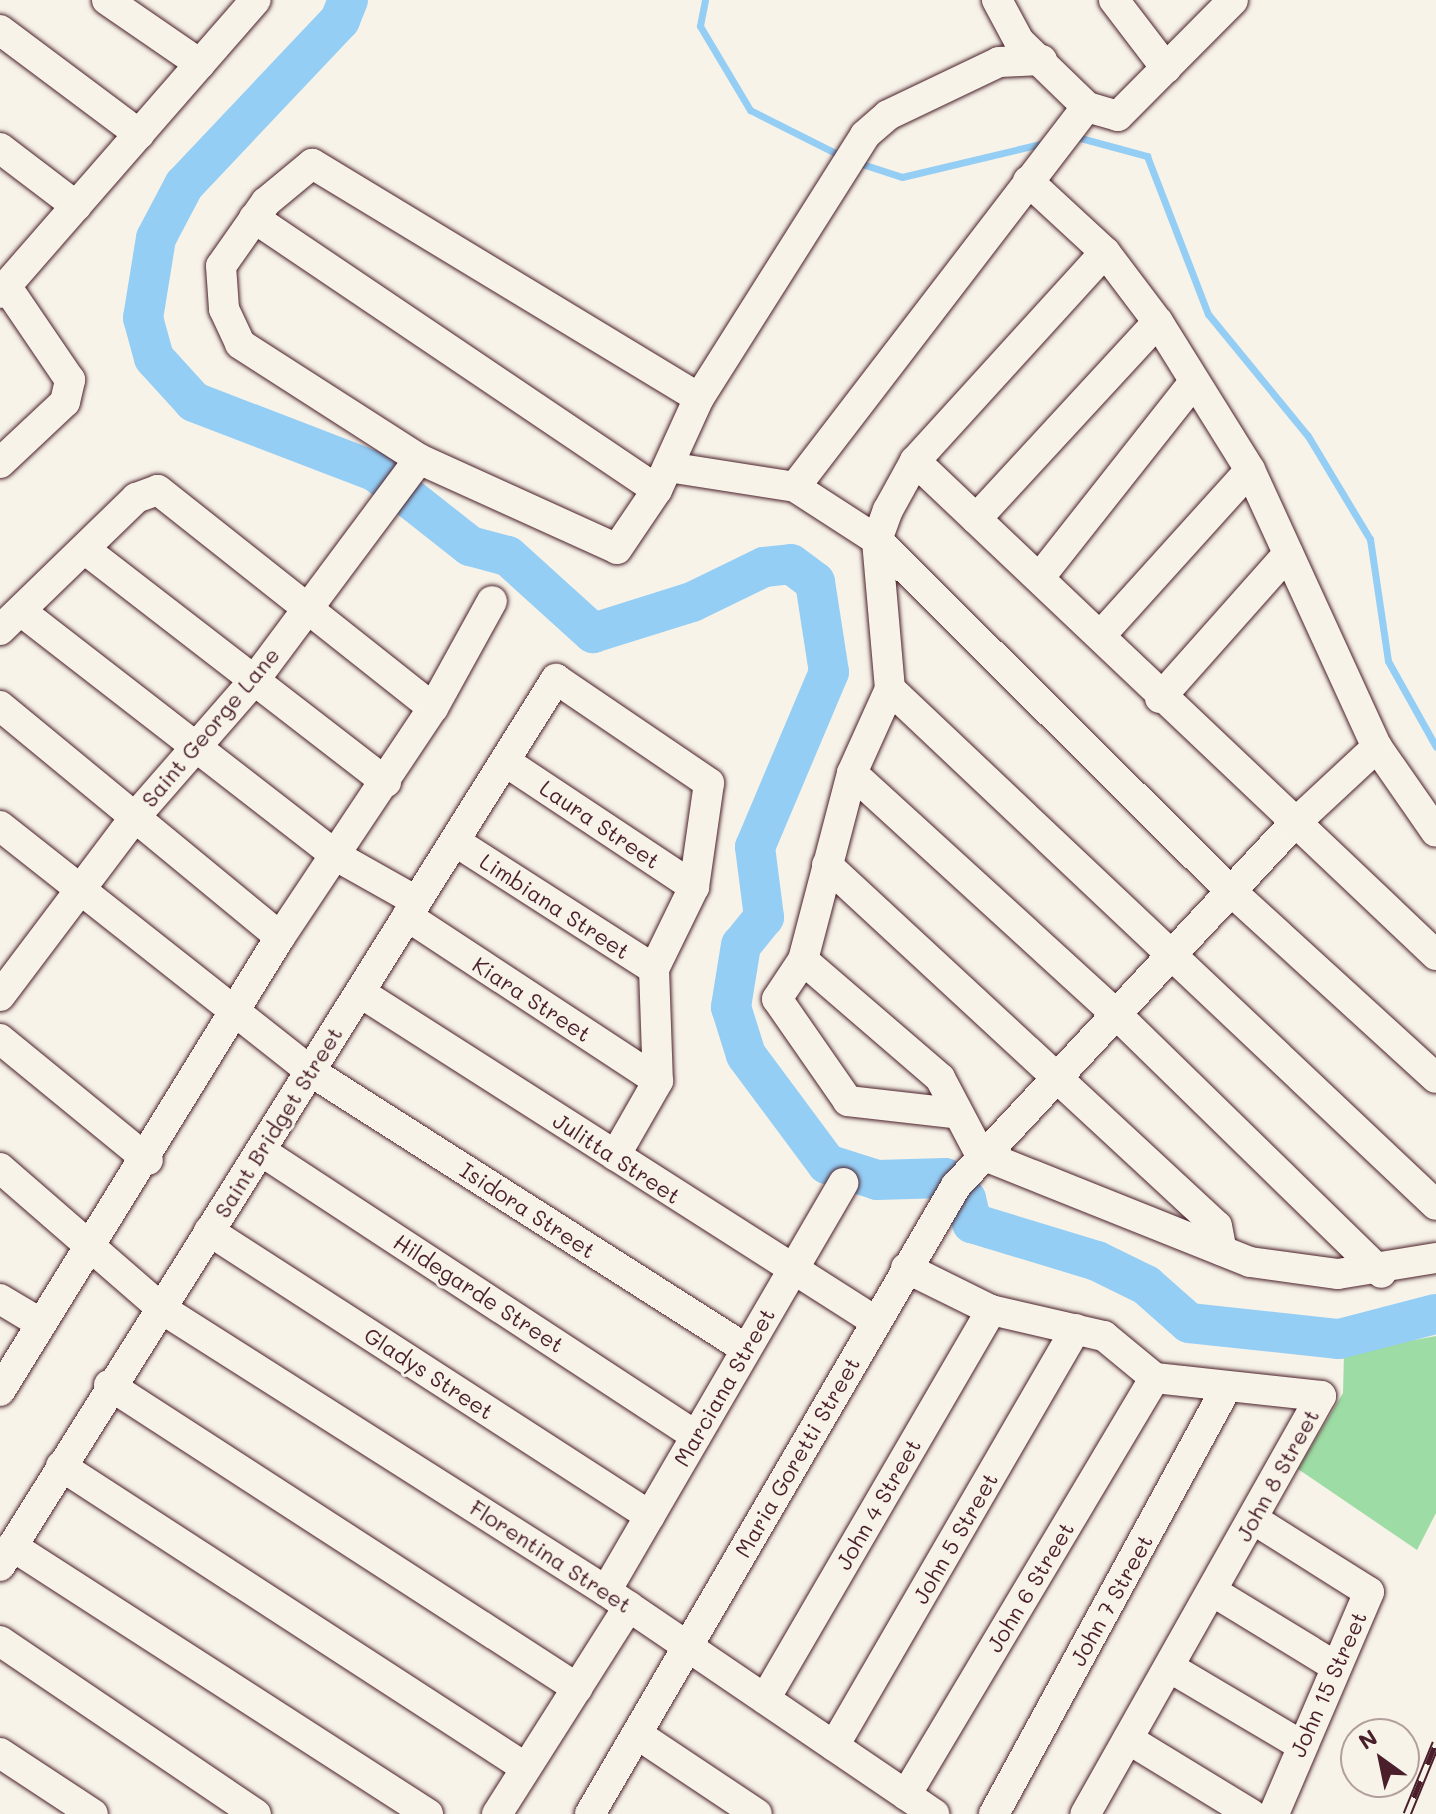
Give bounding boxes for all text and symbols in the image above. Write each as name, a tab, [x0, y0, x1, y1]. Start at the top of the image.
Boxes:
street label: Saint George Lane	[136, 642, 284, 812]
street label: Laura Street	[535, 774, 665, 874]
street label: Limbiana Street	[475, 848, 635, 964]
street label: Kiara Street	[468, 951, 596, 1047]
street label: Saint Bridget Street	[208, 1022, 348, 1222]
street label: Julitta Street	[548, 1107, 686, 1209]
street label: Isidora Street	[455, 1156, 601, 1264]
street label: Hildegarde Street	[389, 1228, 569, 1358]
street label: Marciana Street	[668, 1303, 780, 1471]
street label: Gladys Street	[359, 1321, 499, 1425]
street label: Maria Goretti Street	[729, 1352, 865, 1562]
street label: John 8 Street	[1230, 1404, 1324, 1546]
street label: John 4 Street	[830, 1434, 926, 1574]
street label: John 5 Street	[907, 1468, 1003, 1608]
street label: Florentina Street	[465, 1494, 637, 1618]
street label: John 6 Street	[981, 1517, 1079, 1657]
street label: John 7 Street	[1064, 1530, 1158, 1670]
street label: John 15 Street	[1284, 1607, 1372, 1761]
north arrow	[1340, 1718, 1420, 1798]
text: N	[1353, 1722, 1383, 1756]

